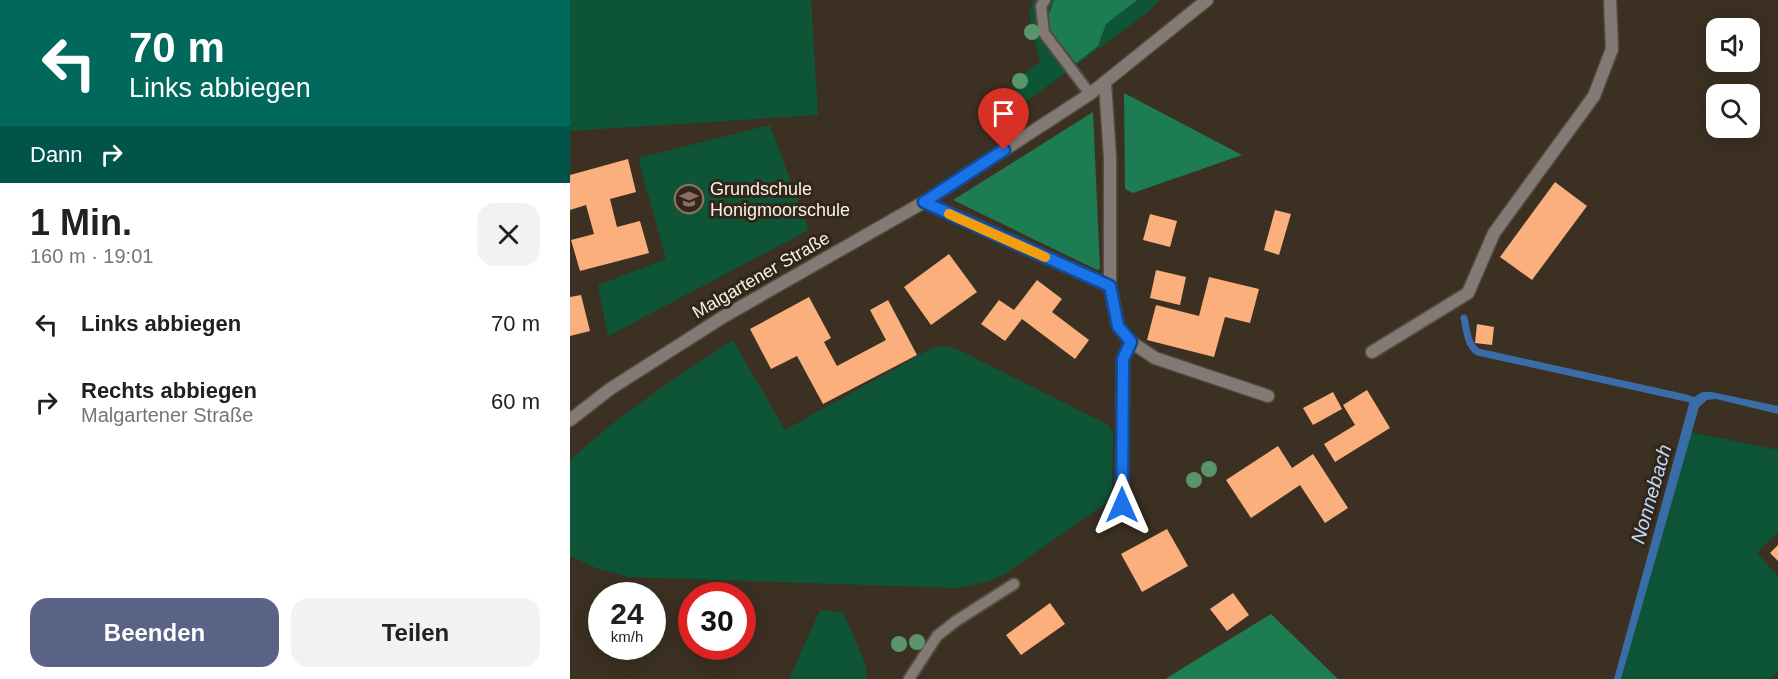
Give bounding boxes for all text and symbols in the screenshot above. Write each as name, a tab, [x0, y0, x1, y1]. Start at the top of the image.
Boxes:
map controls	[1706, 18, 1760, 138]
button: sound	[1706, 18, 1760, 72]
icon: left	[30, 24, 108, 102]
text: 70 m	[129, 24, 225, 71]
text: Links abbiegen	[129, 73, 311, 103]
button: search	[1706, 84, 1760, 138]
pin	[978, 88, 1029, 150]
icon: arrive	[987, 97, 1020, 130]
icon: right	[95, 138, 128, 171]
text: Dann	[30, 142, 83, 167]
place label: Grundschule Honigmoorschule	[710, 179, 850, 220]
school or university icon: Grundschule Honigmoorschule	[673, 183, 705, 215]
text: 1 Min.	[30, 202, 132, 243]
button: close	[477, 203, 540, 266]
street label: Malgartener Straße	[689, 228, 833, 322]
text: 160 m · 19:01	[30, 245, 153, 267]
icon: left	[30, 308, 63, 341]
text: Links abbiegen	[81, 311, 241, 336]
text: 70 m	[491, 311, 540, 336]
text: Rechts abbiegen	[81, 378, 257, 403]
icon: right	[30, 386, 63, 419]
text: 60 m	[491, 389, 540, 414]
text: Malgartener Straße	[81, 404, 253, 426]
water label: Nonnebach	[1626, 442, 1676, 546]
position arrow	[1090, 473, 1154, 537]
speed limit sign: 30	[678, 582, 756, 660]
text: 24	[610, 597, 644, 630]
button: Beenden	[30, 598, 279, 667]
button: Teilen	[291, 598, 540, 667]
text: km/h	[611, 628, 643, 645]

